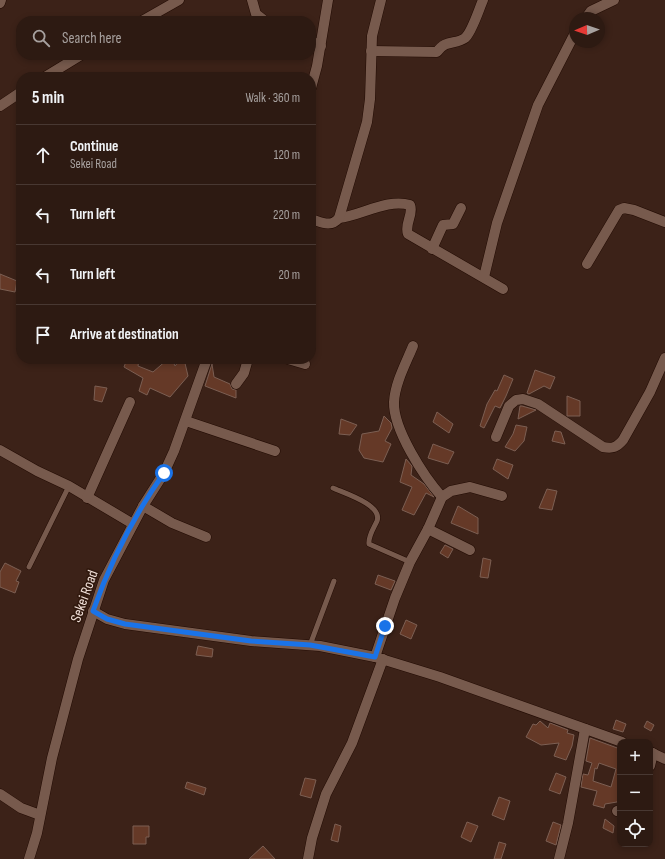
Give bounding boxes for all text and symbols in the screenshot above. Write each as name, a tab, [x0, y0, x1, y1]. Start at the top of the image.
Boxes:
north arrow	[569, 12, 605, 48]
search box	[16, 16, 316, 60]
icon: search	[30, 27, 52, 49]
text: Search here	[62, 29, 122, 48]
text: 5 min	[32, 88, 64, 108]
text: Walk · 360 m	[245, 90, 300, 106]
text: Continue	[70, 137, 119, 156]
icon: ahead	[32, 144, 54, 166]
text: 120 m	[274, 147, 300, 163]
text: Sekei Road	[70, 156, 117, 172]
icon: left	[32, 204, 54, 226]
text: Turn left	[70, 205, 115, 224]
text: 220 m	[273, 207, 300, 223]
icon: left	[32, 264, 54, 286]
text: Turn left	[70, 265, 115, 284]
text: 20 m	[278, 267, 300, 283]
icon: arrive	[32, 324, 54, 346]
text: Arrive at destination	[70, 325, 179, 344]
route start	[155, 464, 173, 482]
street label: Sekei Road	[66, 567, 103, 625]
route end	[376, 617, 394, 635]
map controls	[617, 739, 653, 847]
button: +	[617, 739, 653, 775]
button: −	[617, 775, 653, 811]
button: locate	[617, 811, 653, 847]

